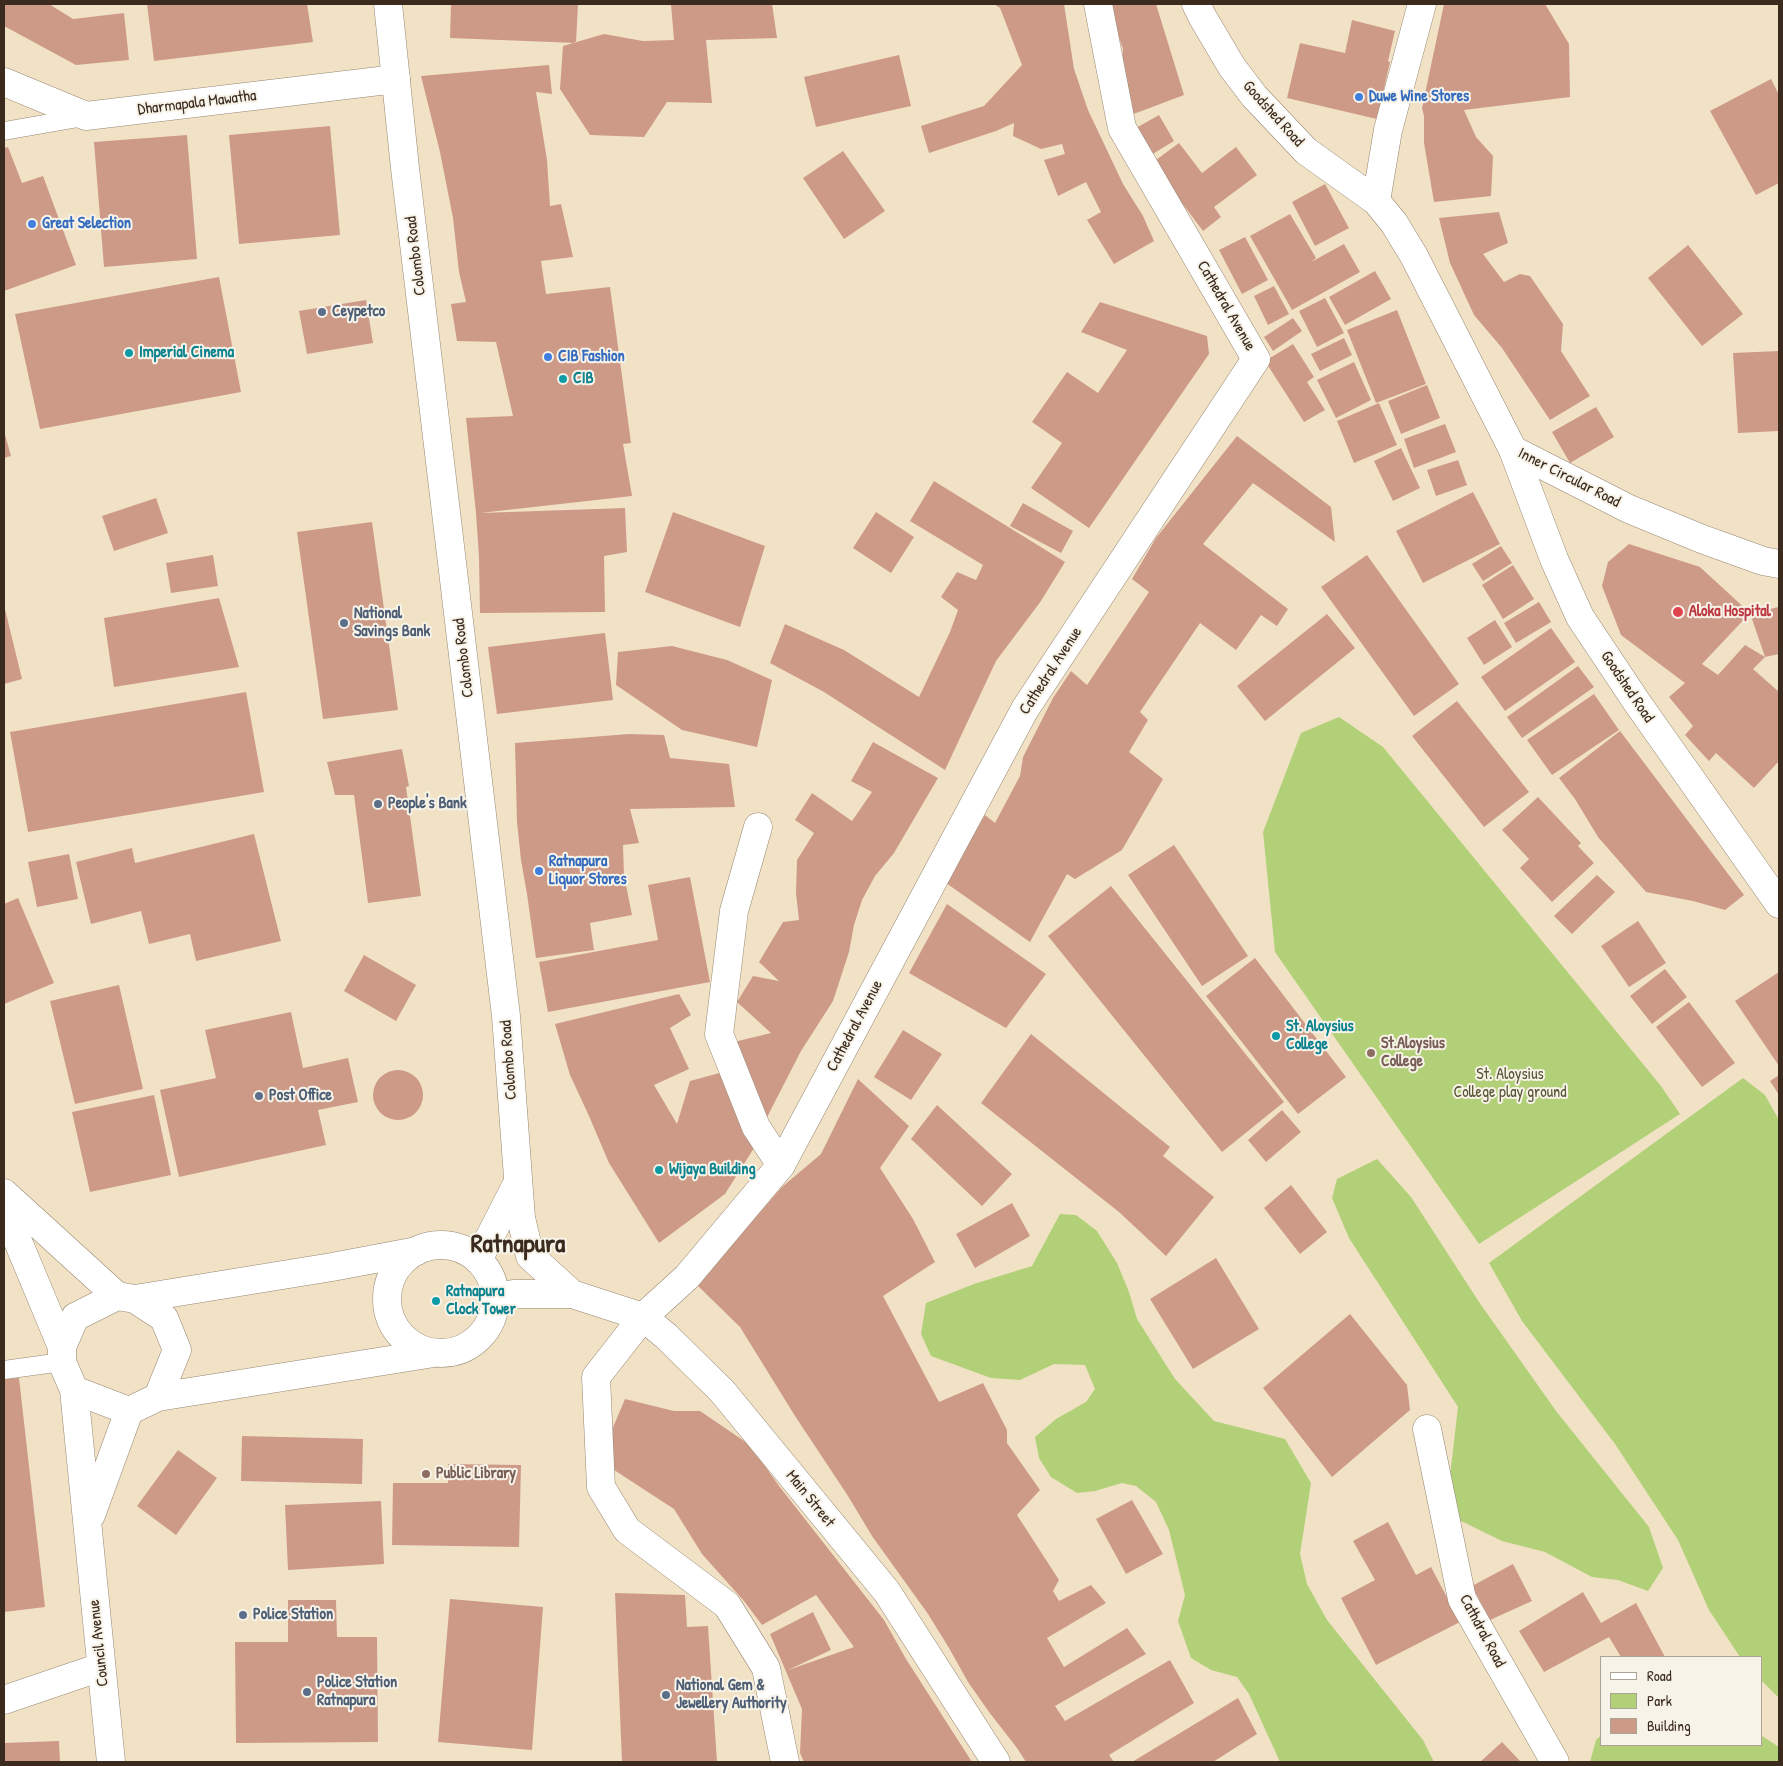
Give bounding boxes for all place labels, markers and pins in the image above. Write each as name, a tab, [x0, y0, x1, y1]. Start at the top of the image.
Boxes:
place label: Duwe Wine Stores	[1369, 87, 1469, 107]
marker: Duwe Wine Stores	[1353, 91, 1365, 103]
place label: Great Selection	[42, 214, 131, 234]
marker: Great Selection	[26, 218, 38, 230]
place label: Ceypetco	[332, 302, 385, 322]
marker: Ceypetco	[316, 306, 328, 318]
place label: Imperial Cinema	[139, 343, 234, 363]
marker: Imperial Cinema	[123, 347, 135, 359]
place label: CIB Fashion	[558, 347, 625, 367]
marker: CIB Fashion	[542, 351, 554, 363]
place label: CIB	[573, 369, 594, 389]
marker: CIB	[557, 373, 569, 385]
place label: Aloka Hospital	[1689, 602, 1771, 622]
place label: National Savings Bank	[354, 604, 430, 642]
marker: Aloka Hospital	[1671, 605, 1685, 619]
marker: National Savings Bank	[338, 617, 350, 629]
place label: People's Bank	[388, 794, 467, 814]
marker: People's Bank	[372, 798, 384, 810]
place label: Ratnapura Liquor Stores	[549, 852, 627, 890]
marker: Ratnapura Liquor Stores	[533, 865, 545, 877]
place label: St. Aloysius College	[1286, 1017, 1354, 1055]
marker: St. Aloysius College	[1270, 1030, 1282, 1042]
place label: St.Aloysius College	[1381, 1034, 1445, 1072]
marker: St.Aloysius College	[1365, 1047, 1377, 1059]
place label: Post Office	[269, 1086, 332, 1106]
marker: Post Office	[253, 1090, 265, 1102]
place label: Wijaya Building	[669, 1160, 756, 1180]
marker: Wijaya Building	[653, 1164, 665, 1176]
place label: Ratnapura Clock Tower	[446, 1282, 516, 1320]
marker: Ratnapura Clock Tower	[430, 1295, 442, 1307]
place label: Public Library	[436, 1464, 516, 1484]
marker: Public Library	[420, 1468, 432, 1480]
place label: Police Station	[253, 1605, 333, 1625]
marker: Police Station	[237, 1609, 249, 1621]
place label: Police Station Ratnapura	[317, 1673, 397, 1711]
place label: National Gem & Jewellery Authority	[676, 1676, 787, 1714]
marker: Police Station Ratnapura	[301, 1686, 313, 1698]
marker: National Gem & Jewellery Authority	[660, 1689, 672, 1701]

